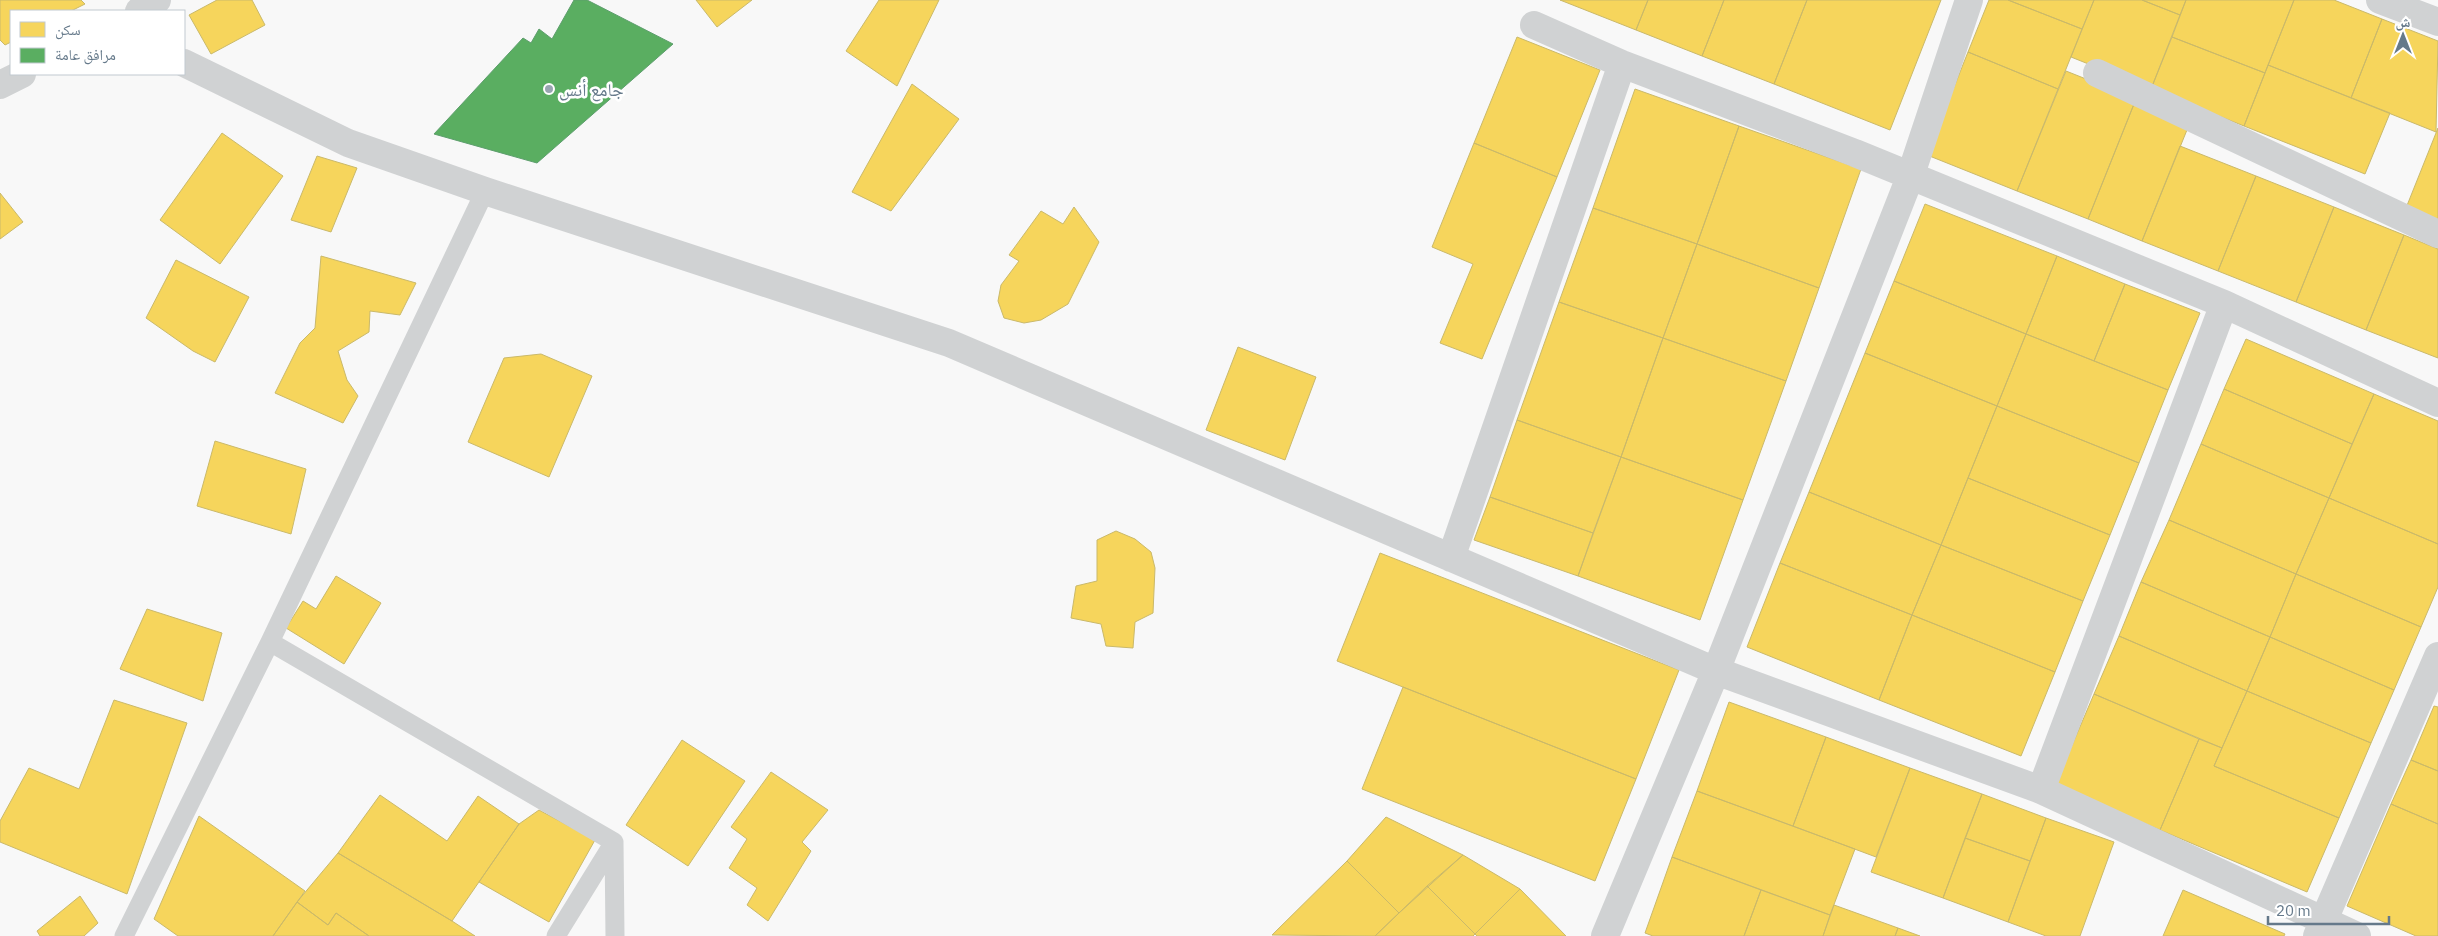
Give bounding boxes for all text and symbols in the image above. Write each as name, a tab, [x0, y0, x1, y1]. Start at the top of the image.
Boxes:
legend	[10, 10, 185, 75]
north arrow	[2378, 10, 2428, 60]
text: ش	[2396, 13, 2411, 31]
text: سكن	[55, 20, 81, 40]
text: مرافق عامة	[55, 45, 116, 65]
place label: جامع أنس	[559, 78, 624, 102]
marker: جامع أنس	[543, 83, 555, 95]
scale bar	[2268, 894, 2389, 926]
text: 20 m	[2276, 901, 2311, 920]

